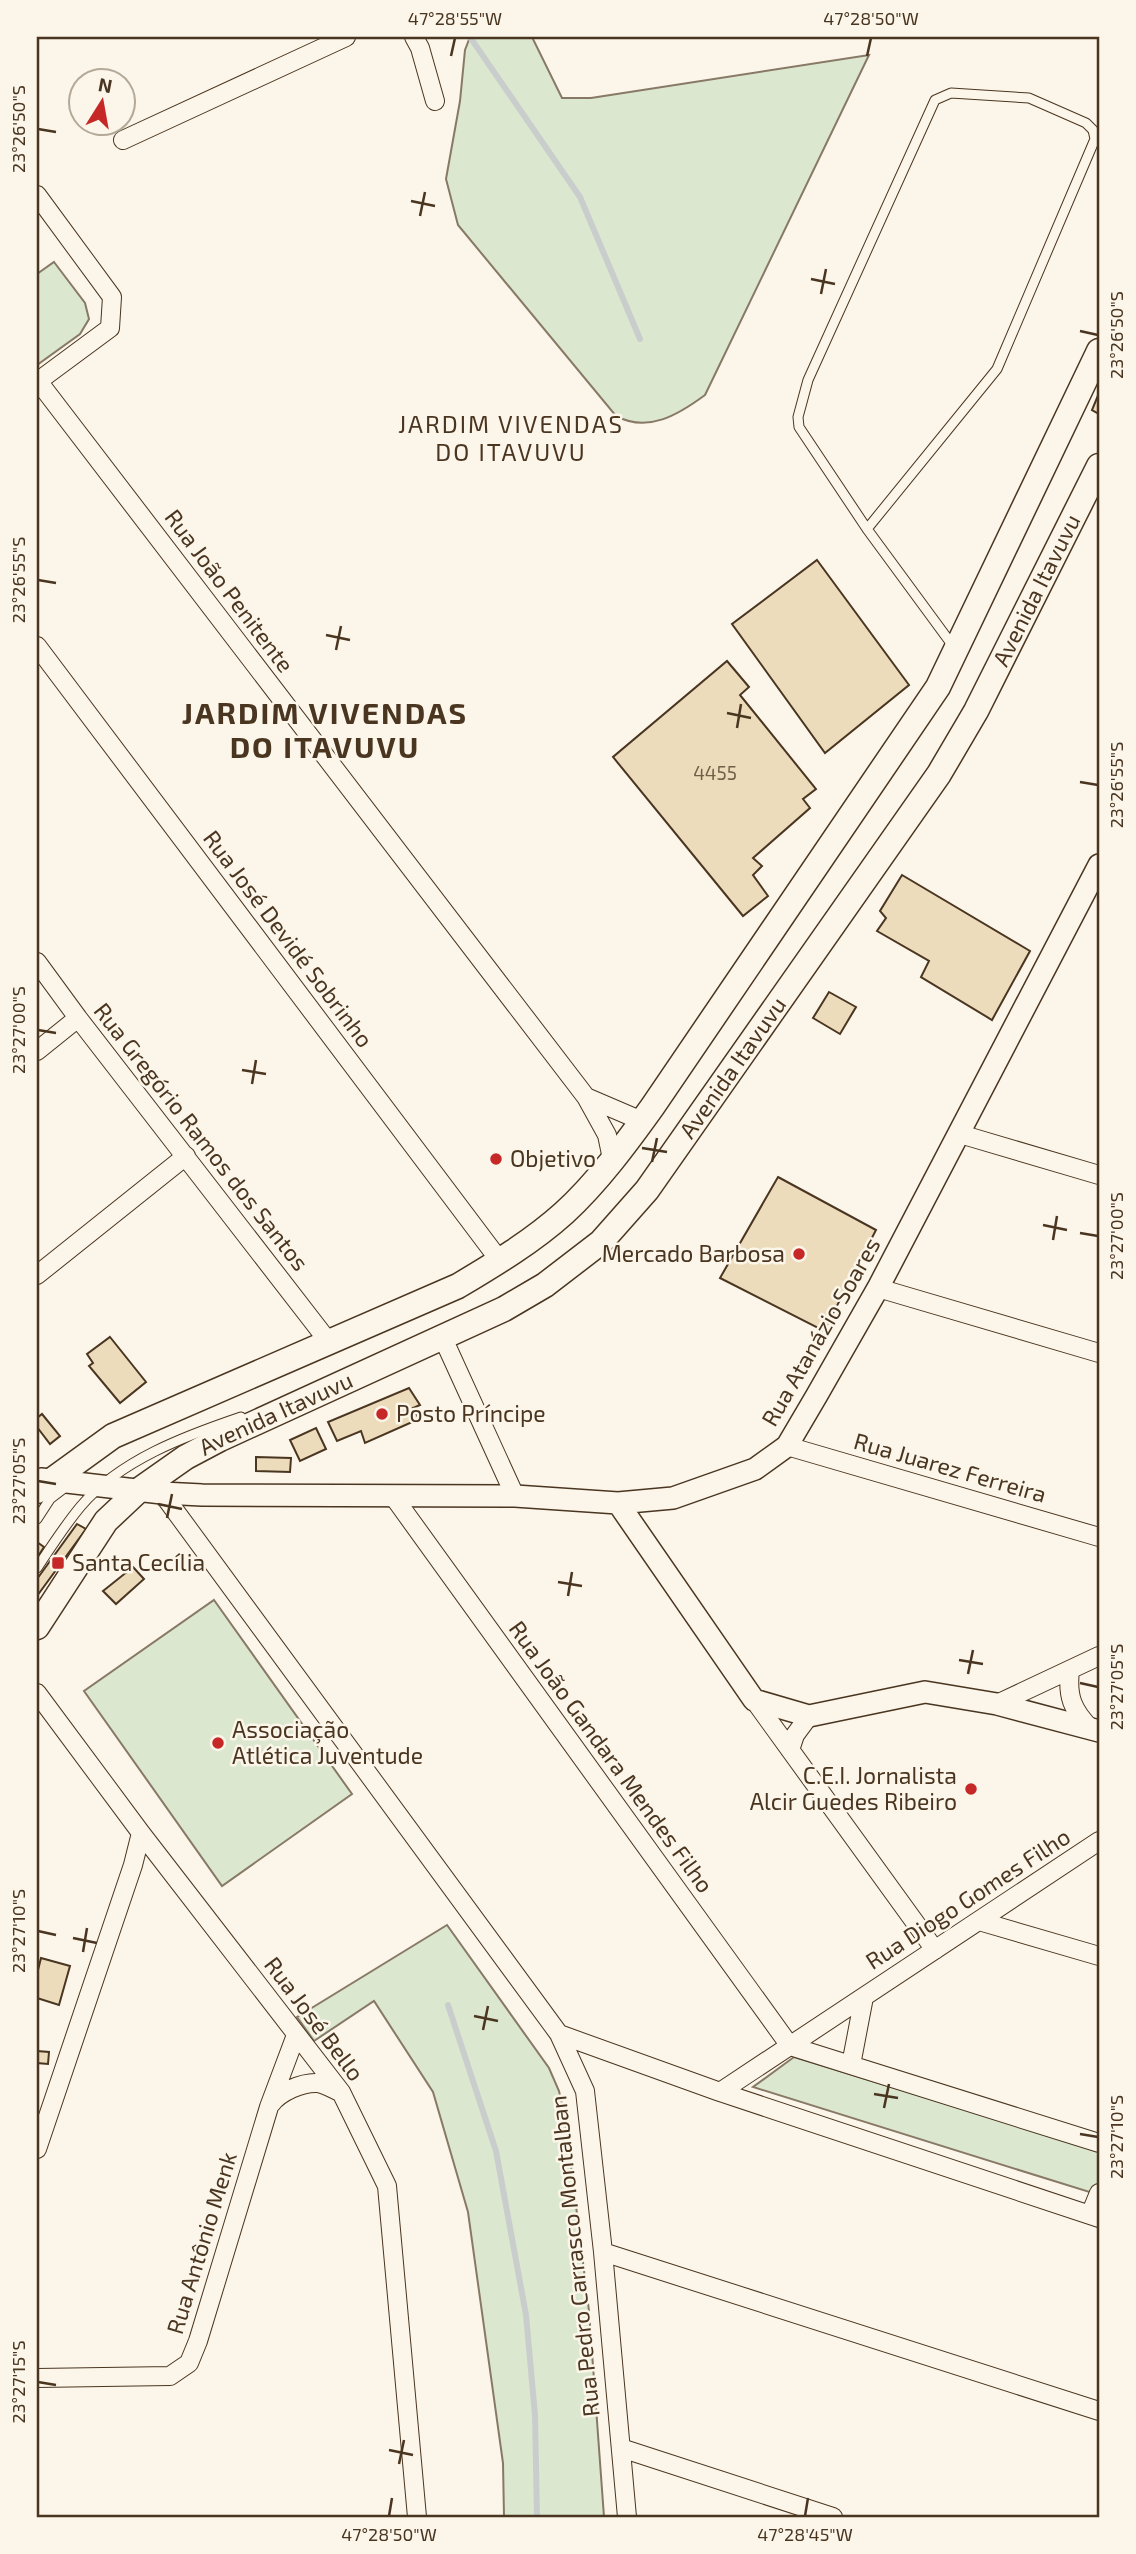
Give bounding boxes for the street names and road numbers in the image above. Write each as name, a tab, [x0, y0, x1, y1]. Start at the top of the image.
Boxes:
street label: Rua João Penitente	[159, 503, 300, 677]
street label: Avenida Itavuvu	[986, 509, 1086, 670]
street label: Rua José Devidé Sobrinho	[198, 824, 380, 1052]
street label: Avenida Itavuvu	[673, 991, 791, 1143]
street label: Rua Gregório Ramos dos Santos	[89, 997, 315, 1276]
street label: Rua Atanázio Soares	[755, 1232, 886, 1431]
street label: Avenida Itavuvu	[194, 1365, 357, 1461]
street label: Rua Juarez Ferreira	[851, 1426, 1050, 1508]
street label: Rua João Gandara Mendes Filho	[504, 1615, 720, 1898]
street label: Rua Diogo Gomes Filho	[860, 1822, 1075, 1975]
street label: Rua José Bello	[259, 1951, 371, 2086]
street label: Rua Pedro Carrasco Montalban	[543, 2094, 605, 2418]
street label: Rua Antônio Menk	[160, 2148, 242, 2337]

